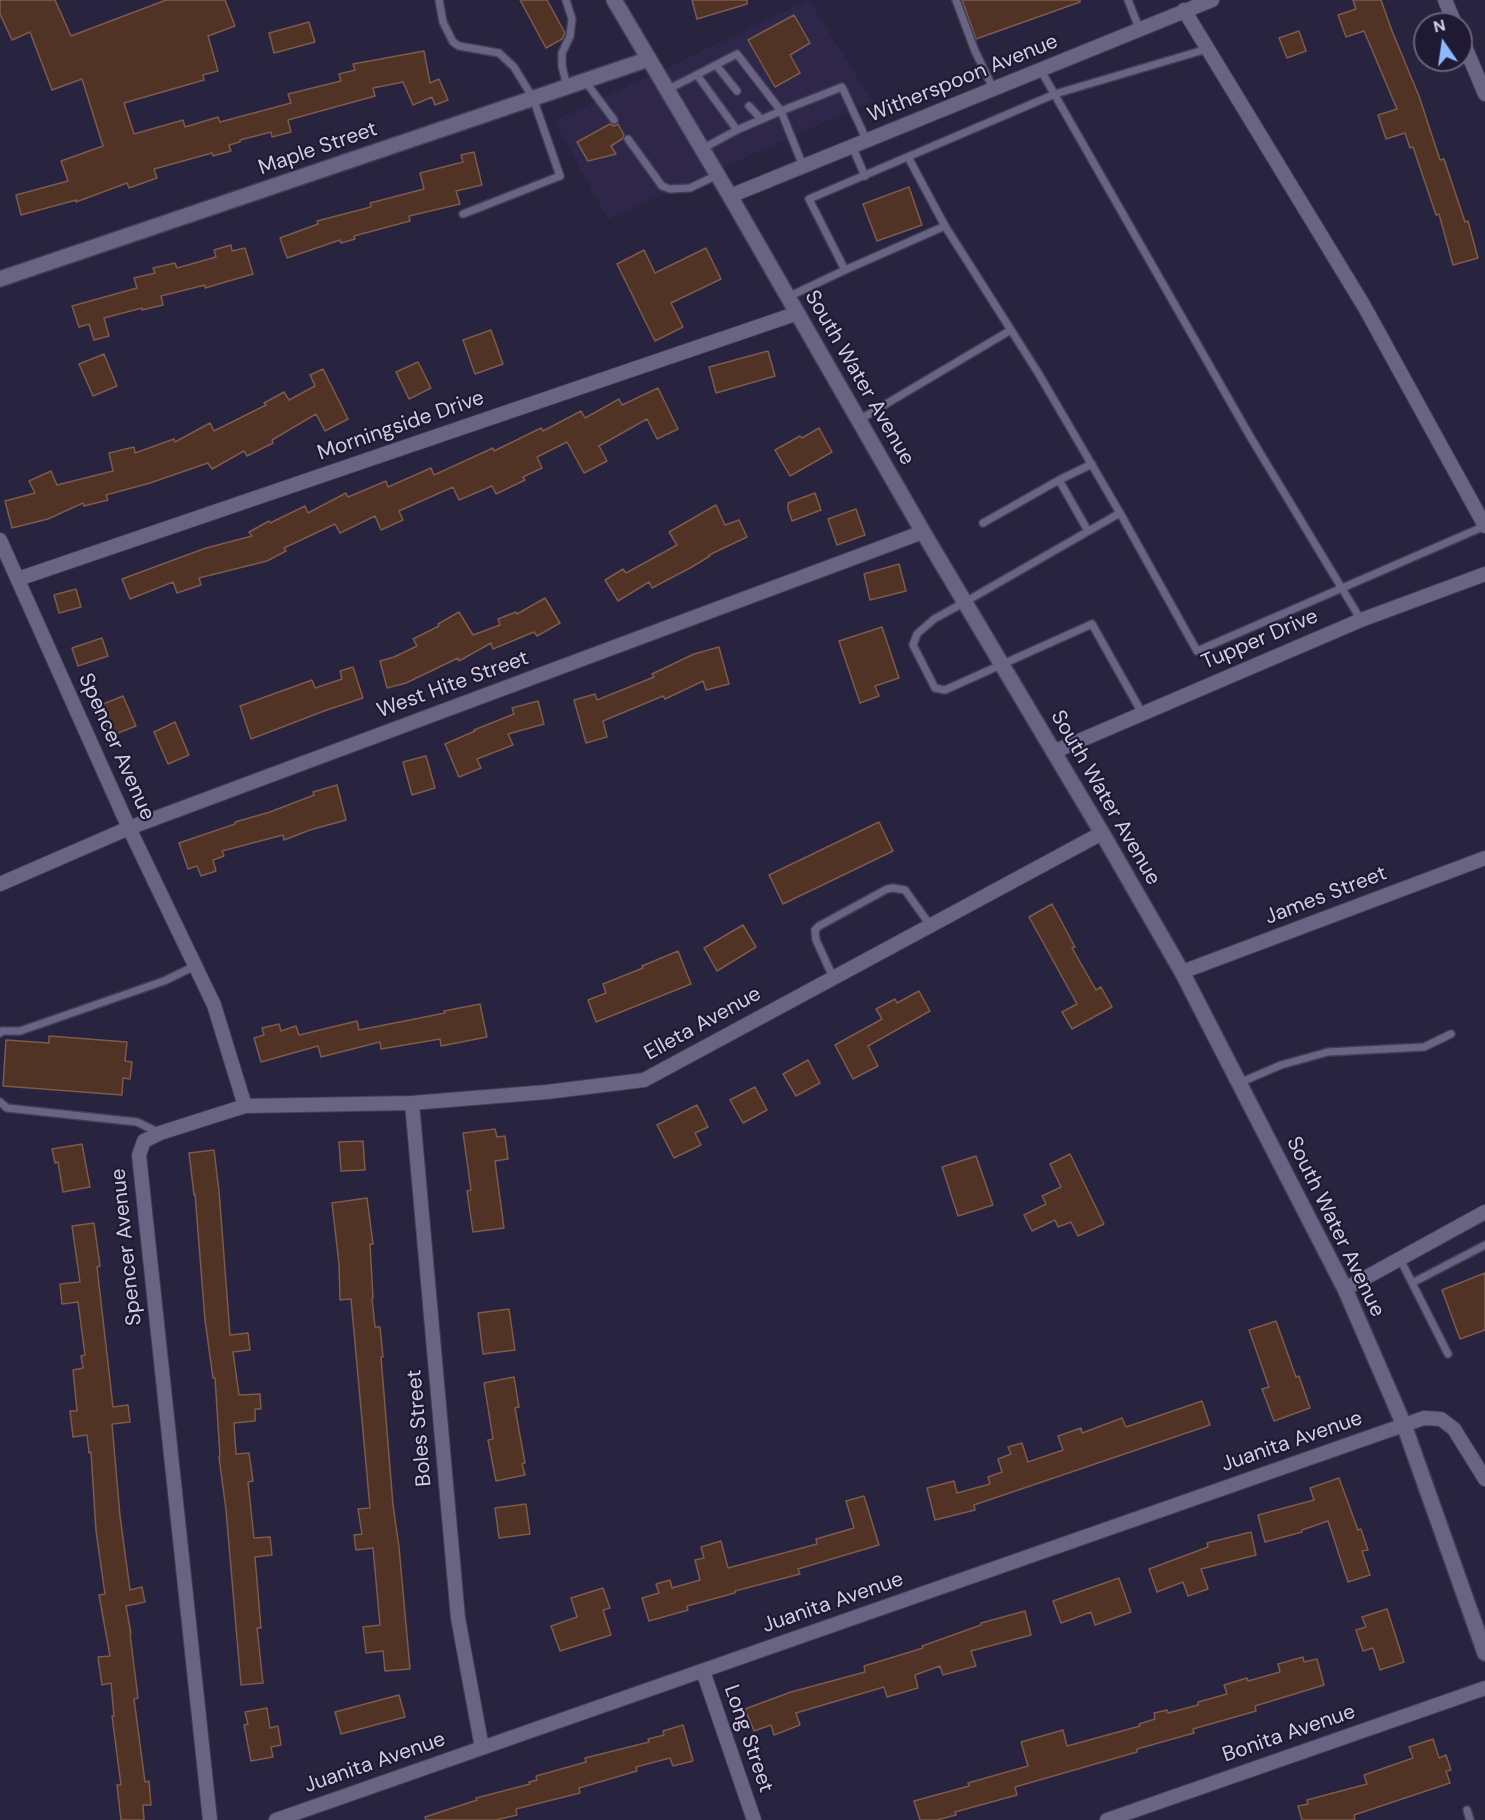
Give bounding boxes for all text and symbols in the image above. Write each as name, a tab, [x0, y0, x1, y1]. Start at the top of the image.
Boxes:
north arrow	[1413, 12, 1473, 72]
text: N	[1431, 14, 1447, 37]
street label: Witherspoon Avenue	[864, 29, 1062, 129]
street label: Maple Street	[255, 117, 381, 181]
street label: South Water Avenue	[799, 286, 919, 470]
street label: Morningside Drive	[314, 386, 488, 466]
street label: Tupper Drive	[1198, 604, 1322, 676]
street label: West Hite Street	[374, 646, 532, 724]
street label: Spencer Avenue	[72, 670, 160, 824]
street label: South Water Avenue	[1045, 706, 1165, 890]
street label: James Street	[1262, 861, 1390, 931]
street label: Elleta Avenue	[640, 982, 766, 1066]
street label: South Water Avenue	[1280, 1133, 1390, 1321]
street label: Spencer Avenue	[106, 1167, 148, 1327]
street label: Boles Street	[402, 1368, 438, 1488]
street label: Juanita Avenue	[1218, 1406, 1366, 1478]
street label: Juanita Avenue	[759, 1567, 907, 1639]
street label: Long Street	[718, 1682, 778, 1796]
street label: Bonita Avenue	[1219, 1699, 1359, 1769]
street label: Juanita Avenue	[301, 1727, 449, 1799]

